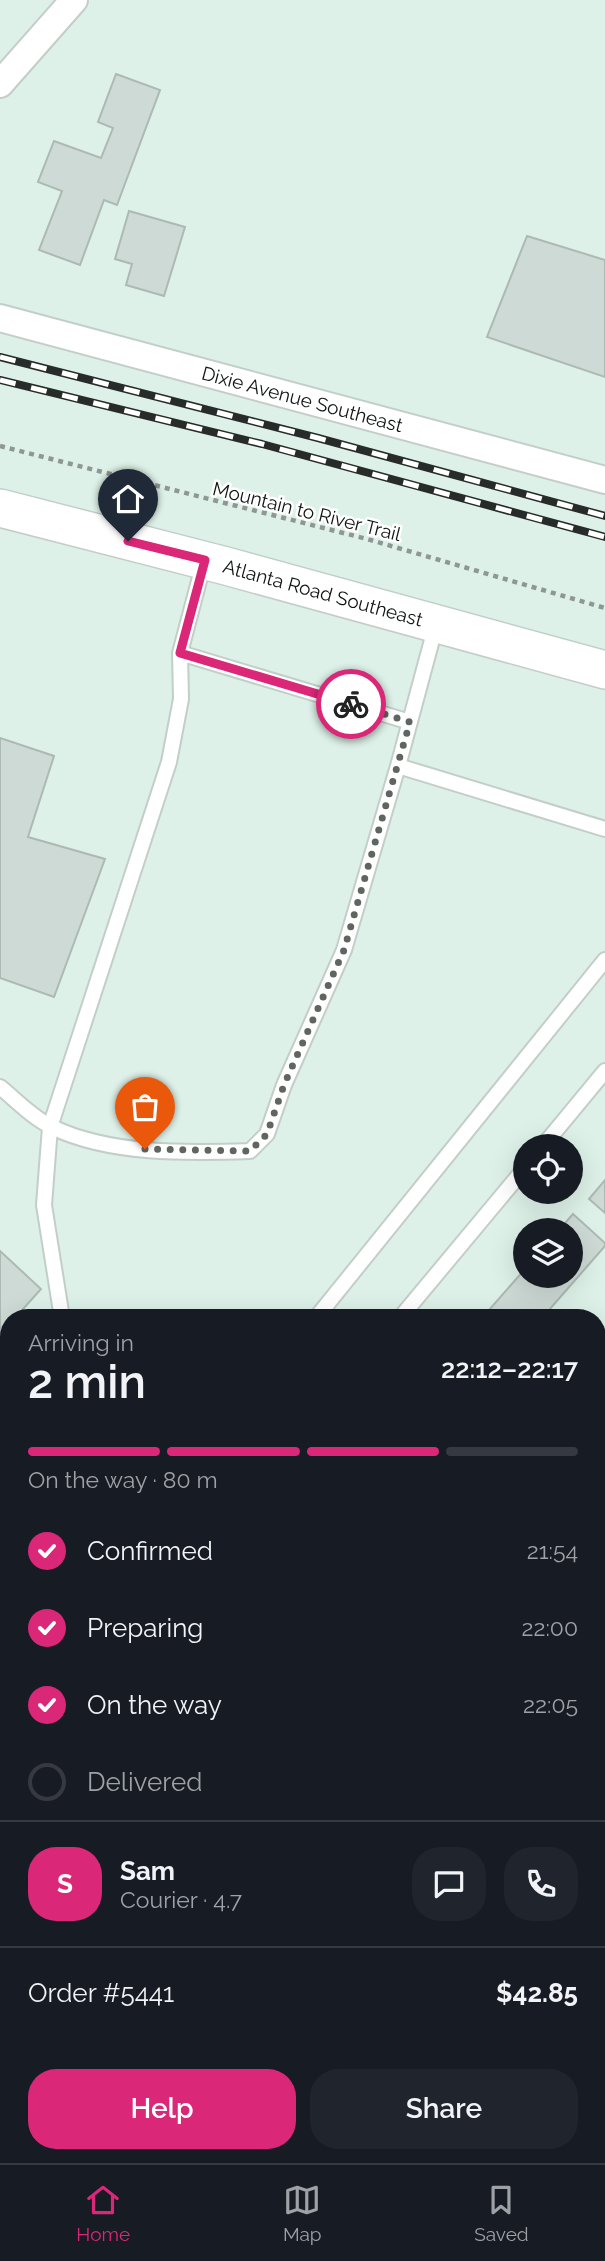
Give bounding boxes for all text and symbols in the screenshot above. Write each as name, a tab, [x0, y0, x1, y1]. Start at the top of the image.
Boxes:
street label: Dixie Avenue Southeast	[199, 362, 406, 437]
pin	[98, 469, 158, 541]
street label: Mountain to River Trail	[211, 477, 404, 545]
icon: home	[109, 480, 147, 518]
street label: Atlanta Road Southeast	[221, 555, 426, 631]
courier	[316, 669, 386, 739]
icon: bike	[332, 685, 370, 723]
pin	[115, 1077, 175, 1149]
icon: bag	[126, 1088, 164, 1126]
map controls	[513, 1134, 583, 1288]
button: locate	[513, 1134, 583, 1204]
button: layers	[513, 1218, 583, 1288]
text: Arriving in	[28, 1329, 134, 1356]
text: 22:12–22:17	[441, 1354, 578, 1384]
text: 2 min	[28, 1355, 146, 1409]
text: On the way · 80 m	[28, 1466, 218, 1493]
icon: check	[28, 1532, 66, 1570]
text: Confirmed	[87, 1536, 213, 1566]
text: 21:54	[527, 1537, 578, 1564]
icon: check	[28, 1609, 66, 1647]
text: Preparing	[87, 1613, 203, 1643]
text: 22:00	[522, 1614, 578, 1641]
icon: check	[28, 1686, 66, 1724]
text: On the way	[87, 1690, 222, 1720]
text: 22:05	[523, 1691, 578, 1718]
text: Delivered	[87, 1767, 202, 1797]
button: chat	[412, 1847, 486, 1921]
button: phone	[504, 1847, 578, 1921]
text: Sam	[120, 1856, 175, 1886]
text: S	[57, 1869, 73, 1899]
text: Courier · 4.7	[120, 1886, 242, 1913]
text: Order #5441	[28, 1978, 174, 2008]
text: $42.85	[496, 1978, 578, 2008]
button: Help	[28, 2069, 296, 2149]
button: Share	[310, 2069, 578, 2149]
tab: Home	[76, 2181, 130, 2245]
tab: Map	[283, 2181, 322, 2245]
tab: Saved	[474, 2181, 529, 2245]

